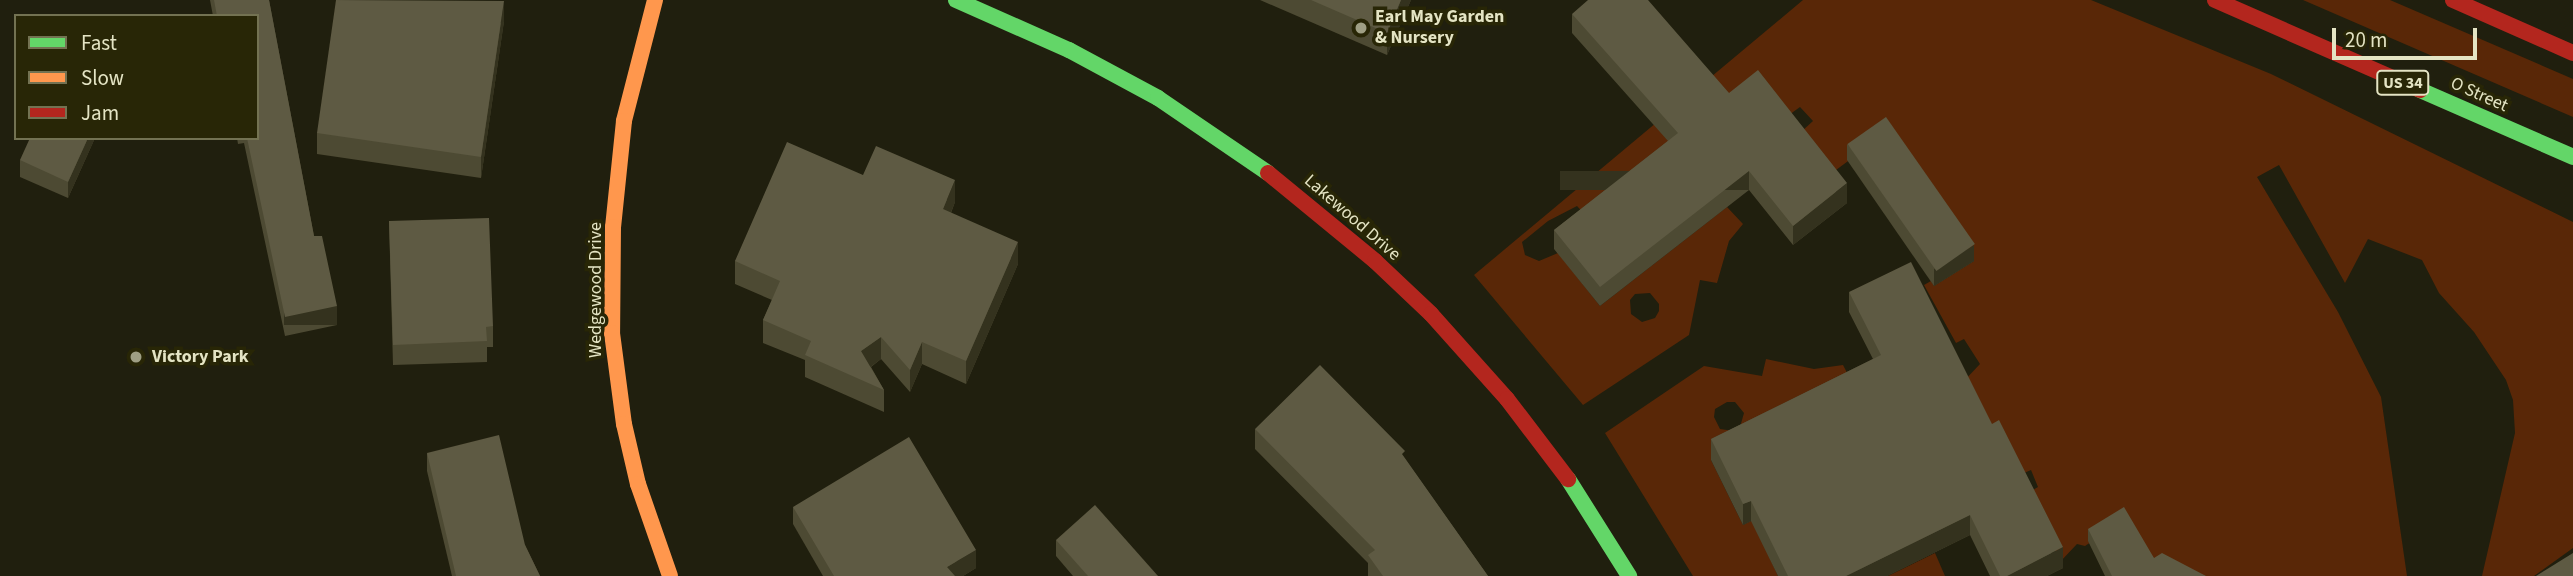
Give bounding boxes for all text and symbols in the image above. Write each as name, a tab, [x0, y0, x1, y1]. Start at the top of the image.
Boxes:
place label: Earl May Garden & Nursery	[1375, 7, 1504, 50]
legend	[14, 14, 259, 140]
scale bar	[2335, 14, 2480, 58]
marker: Earl May Garden & Nursery	[1353, 20, 1369, 36]
text: 20 m	[2345, 25, 2387, 55]
text: Fast	[81, 28, 117, 58]
text: Slow	[81, 63, 124, 93]
road number: US 34	[2375, 71, 2431, 96]
street label: O Street	[2447, 73, 2511, 117]
text: Jam	[81, 98, 119, 128]
street label: Lakewood Drive	[1299, 170, 1405, 266]
street label: Wedgewood Drive	[585, 222, 607, 358]
place label: Victory Park	[152, 346, 249, 368]
marker: Victory Park	[126, 347, 146, 367]

